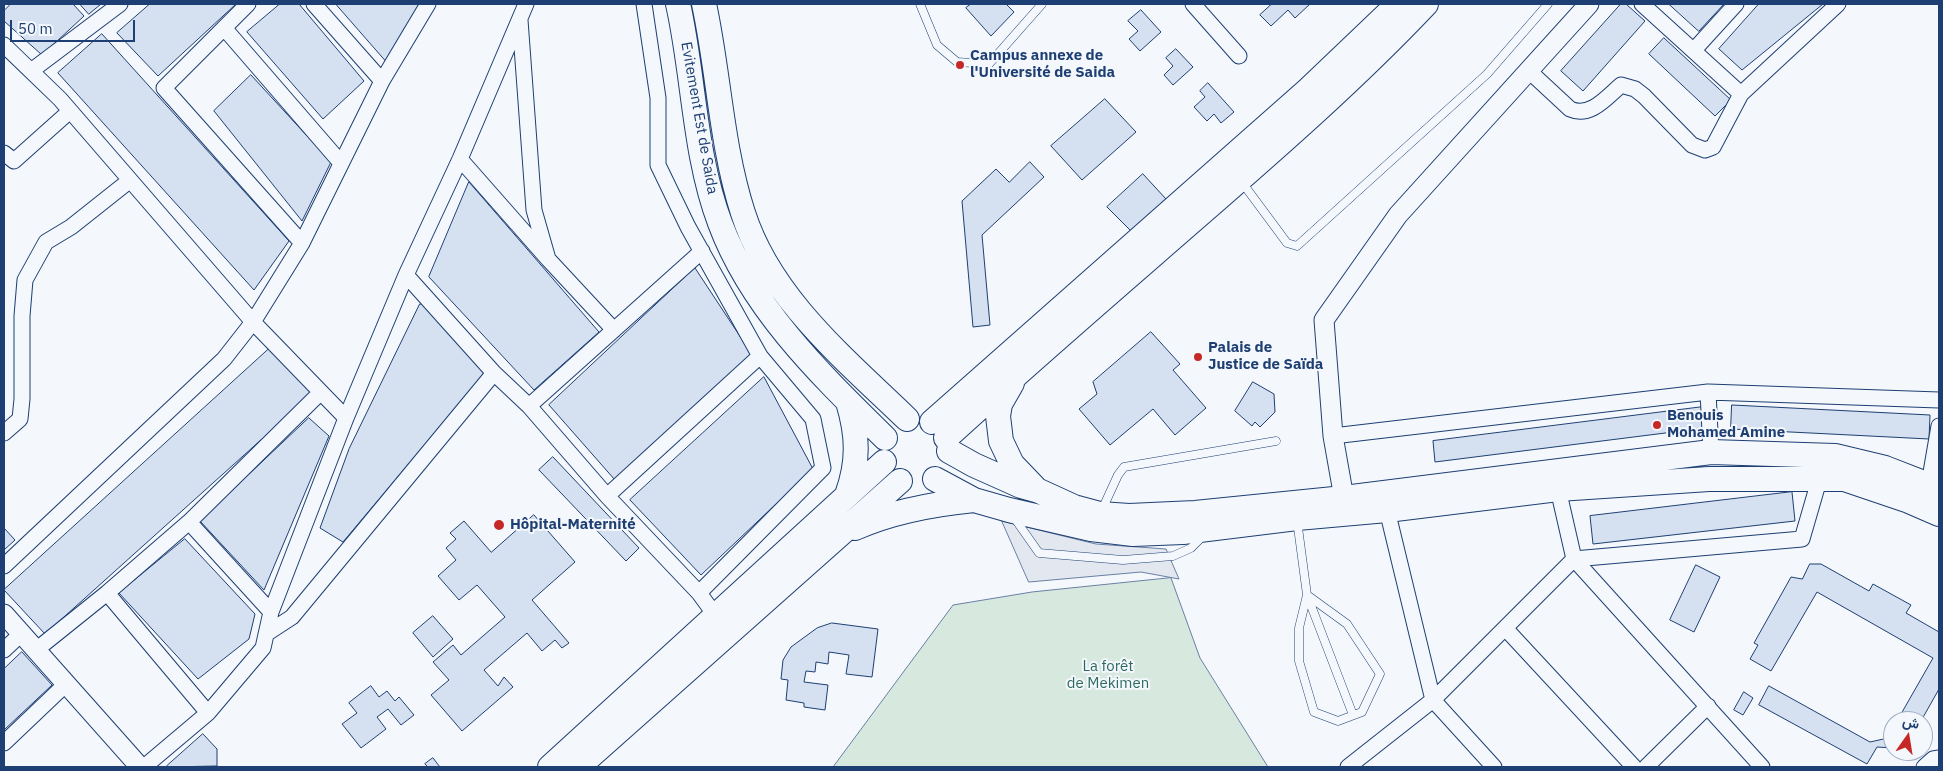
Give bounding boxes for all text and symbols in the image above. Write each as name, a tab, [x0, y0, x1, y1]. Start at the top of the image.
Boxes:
scale bar	[12, 10, 138, 42]
text: 50 m	[18, 19, 53, 38]
street label: Evitement Est de Saida	[677, 40, 721, 196]
place label: Campus annexe de l'Université de Saida	[970, 47, 1115, 82]
marker: Campus annexe de l'Université de Saida	[954, 59, 966, 71]
place label: Palais de Justice de Saïda	[1208, 339, 1323, 374]
marker: Palais de Justice de Saïda	[1192, 351, 1204, 363]
place label: Benouis Mohamed Amine	[1667, 407, 1785, 442]
marker: Benouis Mohamed Amine	[1651, 419, 1663, 431]
place label: Hôpital-Maternité	[510, 516, 636, 534]
marker: Hôpital-Maternité	[492, 518, 506, 532]
park label: La forêt de Mekimen	[1067, 658, 1149, 693]
north arrow	[1883, 711, 1933, 761]
text: ش	[1901, 712, 1921, 733]

